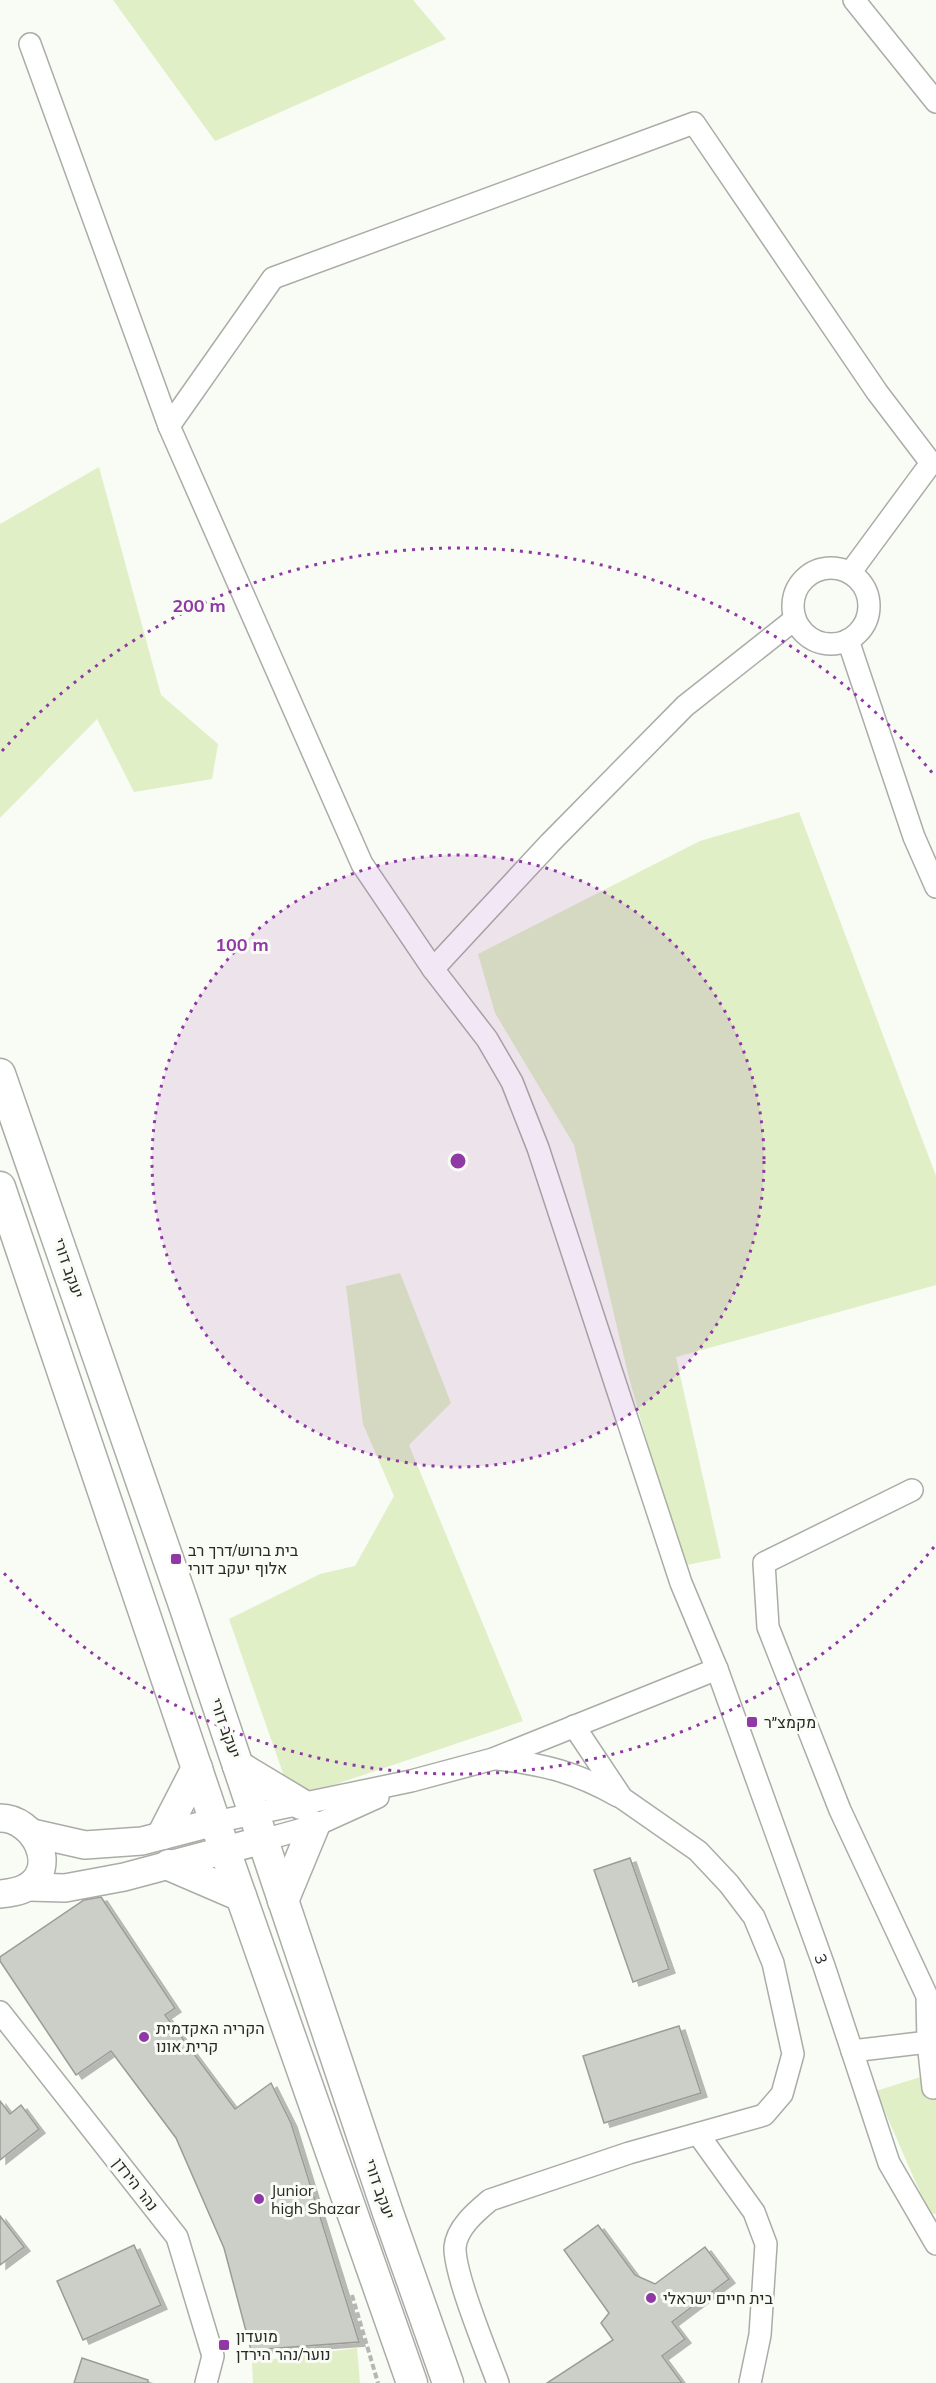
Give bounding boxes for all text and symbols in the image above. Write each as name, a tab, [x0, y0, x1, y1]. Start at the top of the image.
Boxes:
text: 200 m	[172, 594, 226, 617]
text: 100 m	[215, 933, 269, 956]
centre of rings	[448, 1151, 468, 1171]
street label: יעקב דורי	[49, 1235, 89, 1301]
place label: בית ברוש/דרך רב אלוף יעקב דורי	[188, 1540, 299, 1578]
marker: בית ברוש/דרך רב אלוף יעקב דורי	[169, 1552, 183, 1566]
street label: יעקב דורי	[206, 1695, 246, 1761]
place label: מקמצ״ר	[764, 1712, 816, 1732]
marker: מקמצ״ר	[745, 1715, 759, 1729]
street label: 3	[810, 1951, 832, 1967]
place label: הקריה האקדמית קרית אונו	[156, 2018, 265, 2056]
marker: הקריה האקדמית קרית אונו	[137, 2030, 151, 2044]
street label: נהר הירדן	[109, 2153, 163, 2215]
street label: יעקב דורי	[360, 2156, 400, 2222]
place label: Junior high Shazar	[271, 2180, 360, 2218]
marker: Junior high Shazar	[252, 2192, 266, 2206]
place label: בית חיים ישראלי	[663, 2288, 773, 2308]
marker: בית חיים ישראלי	[644, 2291, 658, 2305]
place label: מועדון נוער/נהר הירדן	[236, 2326, 330, 2364]
marker: מועדון נוער/נהר הירדן	[217, 2338, 231, 2352]

